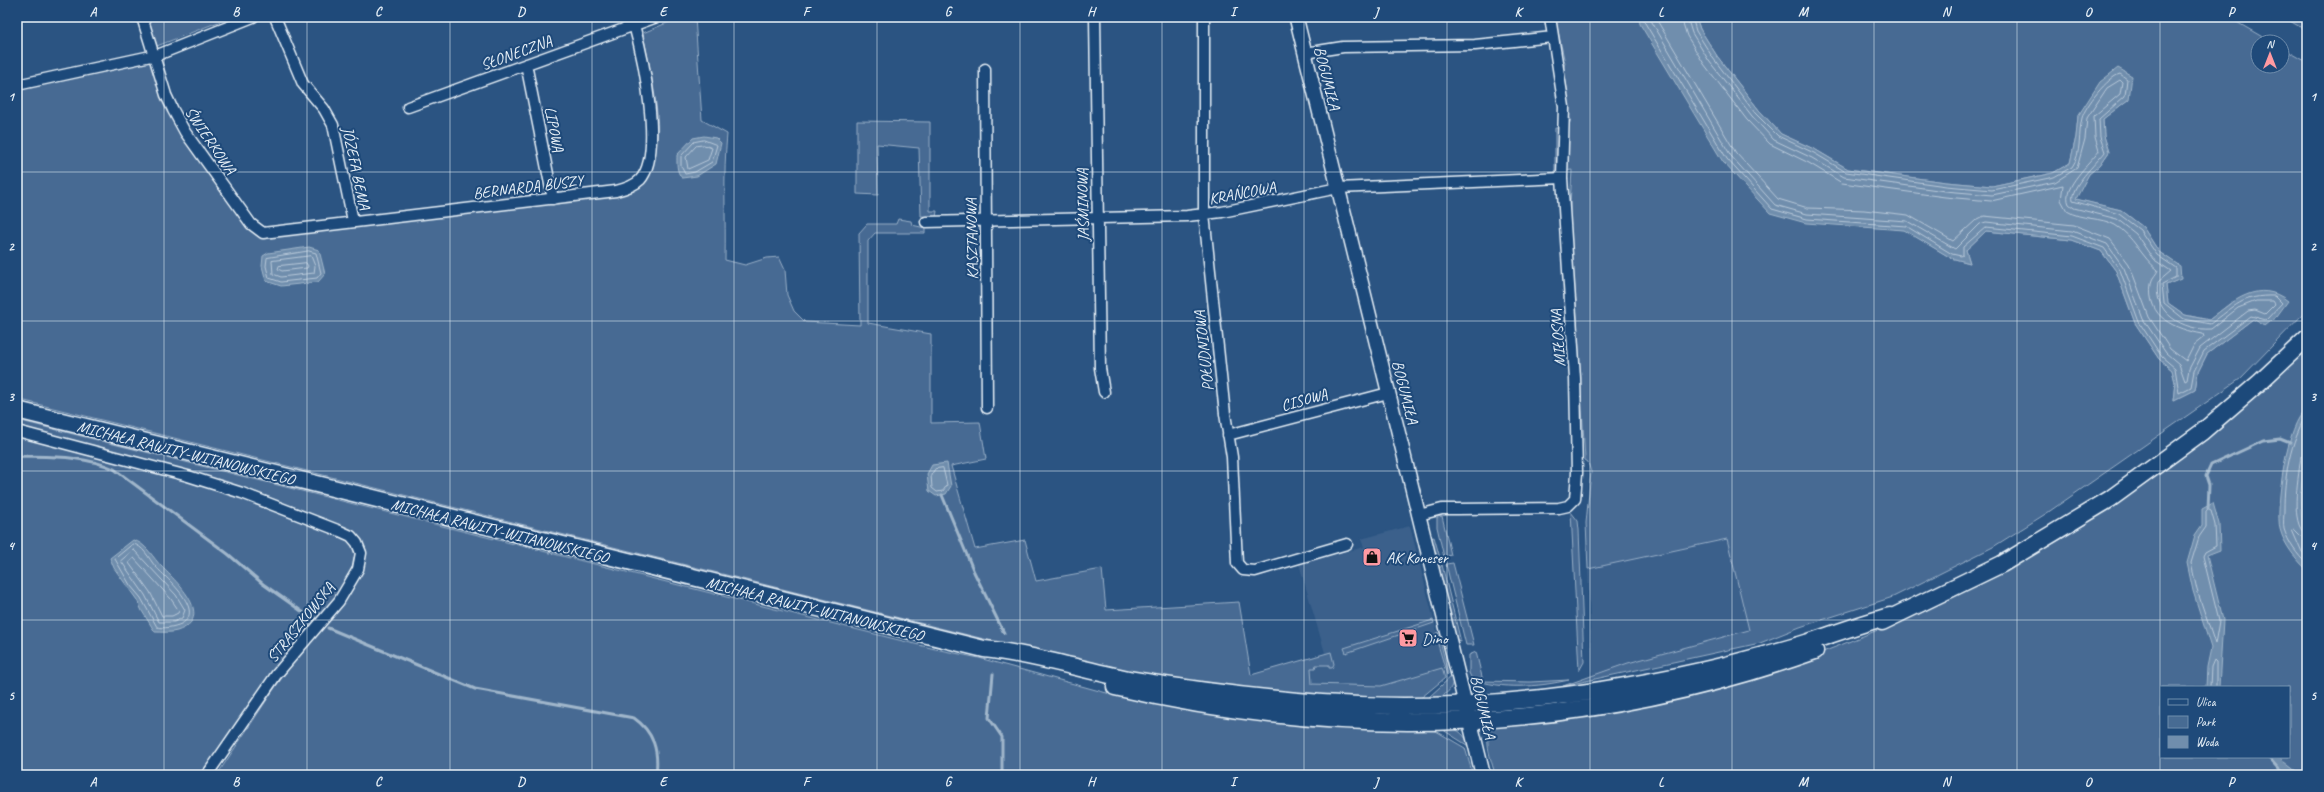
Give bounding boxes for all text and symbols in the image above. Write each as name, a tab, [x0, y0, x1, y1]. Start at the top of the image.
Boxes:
text: A	[90, 4, 98, 20]
text: B	[233, 4, 241, 20]
text: C	[375, 4, 383, 20]
text: D	[517, 4, 526, 20]
text: E	[660, 4, 669, 20]
text: F	[803, 4, 812, 20]
text: G	[945, 4, 953, 20]
text: H	[1087, 4, 1097, 20]
text: I	[1230, 4, 1239, 20]
text: J	[1373, 4, 1380, 20]
text: K	[1515, 4, 1525, 20]
text: L	[1658, 4, 1665, 20]
text: M	[1798, 4, 1809, 20]
text: N	[1942, 4, 1953, 20]
text: O	[2085, 4, 2094, 20]
text: P	[2228, 4, 2237, 20]
street label: SŁONECZNA	[478, 30, 556, 75]
north arrow	[2250, 34, 2290, 74]
text: N	[2267, 37, 2276, 51]
street label: BOGUMIŁA	[1309, 44, 1345, 113]
text: 1	[8, 89, 16, 105]
text: 1	[2310, 89, 2318, 105]
street label: ŚWIERKOWA	[180, 103, 241, 179]
street label: LIPOWA	[540, 105, 568, 154]
street label: JÓZEFA BEMA	[337, 124, 375, 212]
street label: JAŚMINOWA	[1072, 167, 1094, 243]
street label: BERNARDA BUSZY	[472, 170, 586, 204]
street label: KRAŃCOWA	[1207, 177, 1278, 209]
street label: KASZTANOWA	[961, 197, 983, 280]
text: 2	[8, 239, 15, 255]
text: 2	[2310, 239, 2317, 255]
street label: MIŁOSNA	[1546, 308, 1570, 367]
street label: POŁUDNIOWA	[1190, 309, 1218, 392]
street label: BOGUMIŁA	[1387, 358, 1423, 427]
street label: CISOWA	[1279, 384, 1331, 416]
text: 3	[8, 389, 15, 405]
text: 3	[2310, 389, 2317, 405]
street label: MICHAŁA RAWITY-WITANOWSKIEGO	[75, 416, 299, 490]
street label: MICHAŁA RAWITY-WITANOWSKIEGO	[389, 494, 613, 568]
text: 4	[8, 538, 16, 554]
text: 4	[2310, 538, 2318, 554]
shop icon: AK Koneser	[1361, 546, 1383, 568]
place label: AK Koneser	[1386, 548, 1449, 568]
street label: MICHAŁA RAWITY-WITANOWSKIEGO	[704, 572, 928, 646]
street label: STRASZKOWSKA	[262, 578, 340, 667]
supermarket icon: Dino	[1397, 627, 1419, 649]
place label: Dino	[1422, 629, 1450, 649]
street label: BOGUMIŁA	[1466, 673, 1500, 742]
legend	[2160, 686, 2290, 758]
text: 5	[8, 688, 15, 704]
text: 5	[2310, 688, 2317, 704]
text: Ulica	[2196, 694, 2217, 710]
text: Park	[2196, 714, 2217, 730]
text: Woda	[2196, 734, 2220, 750]
text: A	[90, 774, 98, 790]
text: B	[233, 774, 241, 790]
text: C	[375, 774, 383, 790]
text: D	[517, 774, 526, 790]
text: E	[660, 774, 669, 790]
text: F	[803, 774, 812, 790]
text: G	[945, 774, 953, 790]
text: H	[1087, 774, 1097, 790]
text: I	[1230, 774, 1239, 790]
text: J	[1373, 774, 1380, 790]
text: K	[1515, 774, 1525, 790]
text: L	[1658, 774, 1665, 790]
text: M	[1798, 774, 1809, 790]
text: N	[1942, 774, 1953, 790]
text: O	[2085, 774, 2094, 790]
text: P	[2228, 774, 2237, 790]

